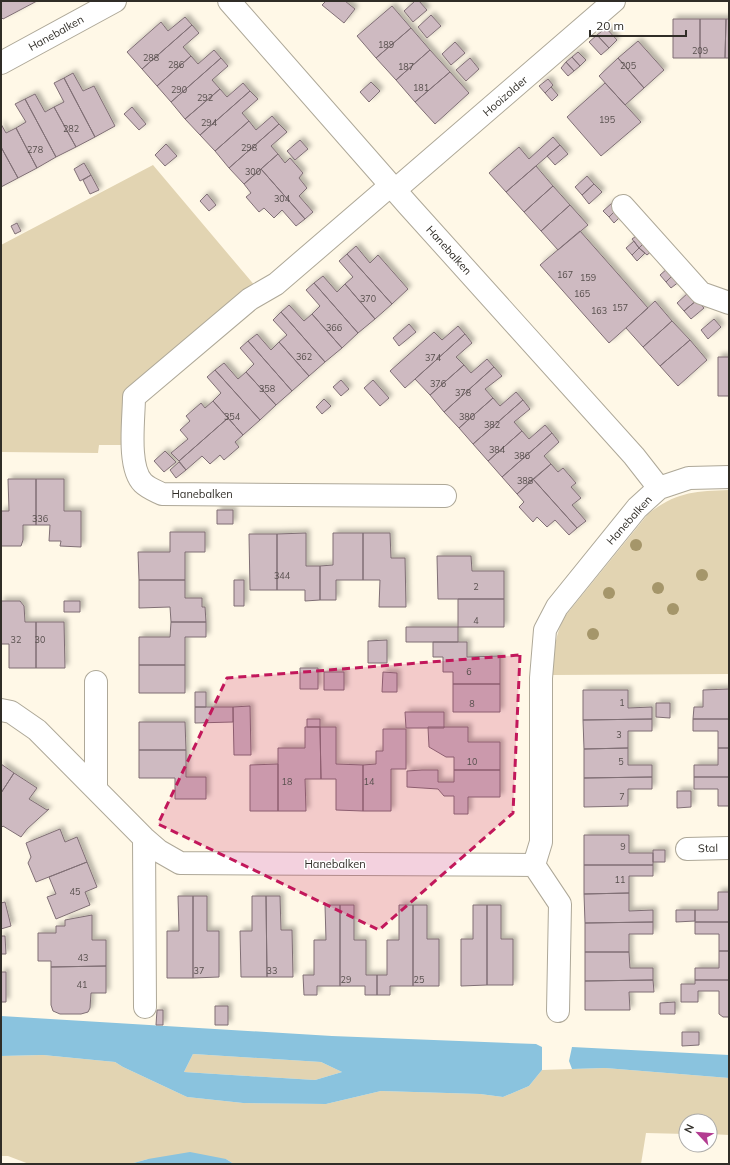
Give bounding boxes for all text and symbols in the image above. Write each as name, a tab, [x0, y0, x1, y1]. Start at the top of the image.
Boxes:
street label: Hanebalken	[26, 12, 86, 54]
scale bar	[590, 12, 686, 38]
text: 20 m	[596, 18, 624, 33]
house number: 189	[378, 39, 394, 50]
house number: 209	[692, 45, 708, 56]
house number: 288	[143, 52, 159, 63]
house number: 286	[168, 59, 184, 70]
house number: 205	[620, 60, 637, 71]
house number: 187	[398, 61, 414, 72]
street label: Hooizolder	[480, 73, 530, 119]
house number: 181	[413, 82, 429, 93]
house number: 290	[171, 84, 187, 95]
house number: 292	[197, 92, 213, 103]
house number: 195	[599, 114, 616, 125]
house number: 294	[201, 117, 218, 128]
house number: 282	[63, 123, 79, 134]
house number: 298	[241, 142, 257, 153]
house number: 278	[27, 144, 43, 155]
house number: 300	[245, 166, 261, 177]
house number: 304	[274, 193, 291, 204]
street label: Hanebalken	[423, 223, 475, 277]
house number: 167	[557, 269, 573, 280]
house number: 159	[580, 272, 596, 283]
house number: 165	[574, 288, 591, 299]
house number: 370	[360, 293, 376, 304]
house number: 157	[612, 302, 628, 313]
house number: 163	[591, 305, 607, 316]
house number: 366	[326, 322, 342, 333]
house number: 362	[296, 351, 312, 362]
house number: 374	[425, 352, 442, 363]
house number: 376	[430, 378, 446, 389]
house number: 358	[259, 383, 275, 394]
house number: 378	[455, 387, 471, 398]
house number: 354	[224, 411, 241, 422]
house number: 380	[459, 411, 475, 422]
house number: 382	[484, 419, 500, 430]
house number: 384	[489, 444, 506, 455]
house number: 386	[514, 450, 530, 461]
house number: 388	[517, 475, 533, 486]
street label: Hanebalken	[171, 487, 233, 501]
street label: Hanebalken	[603, 493, 655, 547]
house number: 336	[32, 513, 48, 524]
house number: 344	[274, 570, 291, 581]
house number: 2	[473, 581, 479, 592]
house number: 4	[473, 615, 479, 626]
house number: 32	[11, 634, 21, 645]
house number: 30	[35, 634, 45, 645]
house number: 6	[466, 666, 472, 677]
house number: 1	[619, 697, 625, 708]
house number: 8	[469, 698, 475, 709]
house number: 3	[616, 729, 622, 740]
house number: 10	[467, 756, 477, 767]
house number: 5	[618, 756, 624, 767]
house number: 18	[282, 776, 292, 787]
house number: 14	[364, 776, 375, 787]
house number: 7	[619, 791, 625, 802]
house number: 9	[620, 841, 626, 852]
street label: Stal	[698, 841, 718, 855]
street label: Hanebalken	[304, 857, 366, 871]
house number: 11	[615, 874, 625, 885]
house number: 45	[70, 886, 81, 897]
house number: 43	[78, 952, 88, 963]
house number: 37	[194, 965, 204, 976]
house number: 33	[267, 965, 277, 976]
house number: 29	[341, 974, 351, 985]
house number: 25	[414, 974, 425, 985]
house number: 41	[77, 979, 87, 990]
north arrow	[678, 1113, 718, 1153]
text: N	[681, 1122, 697, 1135]

